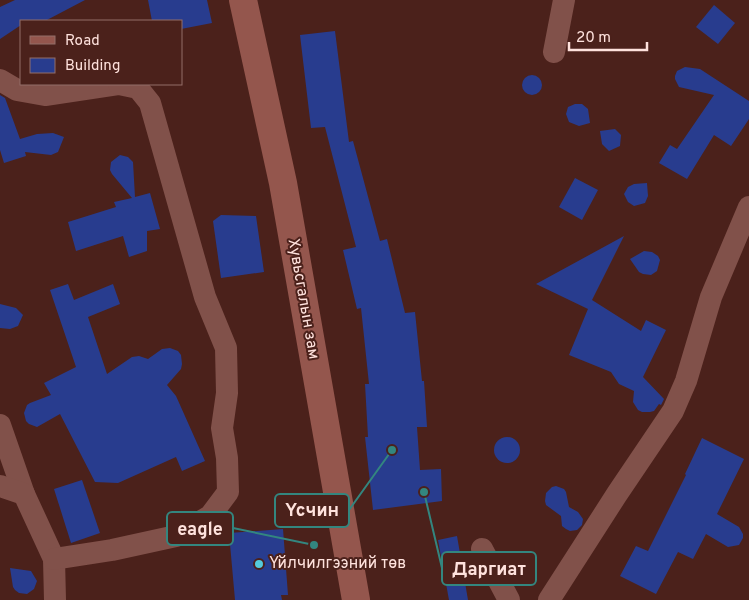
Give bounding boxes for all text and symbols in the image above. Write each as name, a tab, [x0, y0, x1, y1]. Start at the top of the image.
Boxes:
legend	[20, 20, 182, 85]
scale bar	[569, 20, 646, 52]
text: 20 m	[576, 29, 611, 48]
text: Road	[65, 32, 100, 51]
text: Building	[65, 57, 120, 76]
street label: Хувьсгалын зам	[283, 237, 323, 361]
callout: Үсчин	[275, 494, 349, 527]
text: Үсчин	[285, 500, 339, 523]
callout: eagle	[167, 512, 233, 545]
text: eagle	[177, 519, 223, 542]
callout: Даргиат	[442, 552, 536, 585]
place label: Үйлчилгээний төв	[269, 554, 406, 574]
marker: Үйлчилгээний төв	[253, 558, 265, 570]
text: Даргиат	[452, 559, 526, 582]

